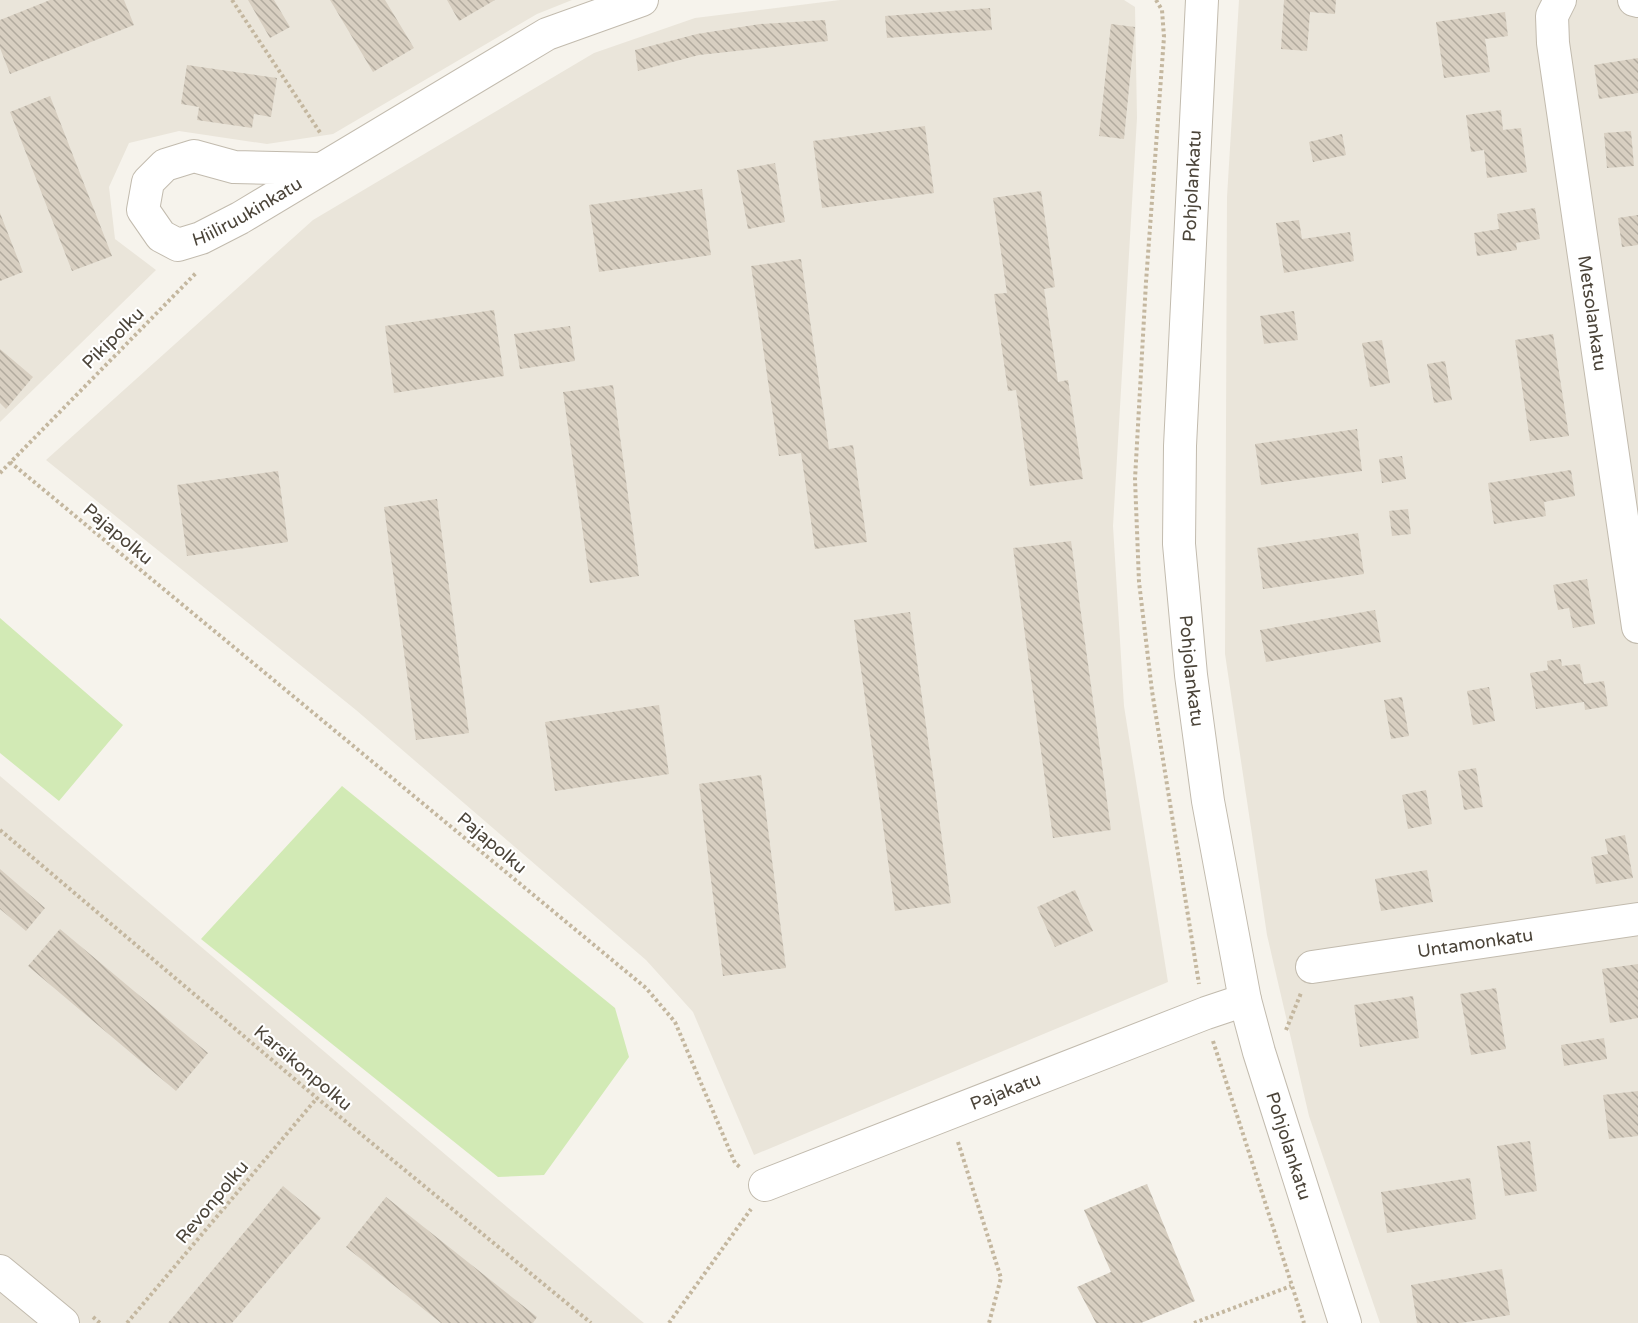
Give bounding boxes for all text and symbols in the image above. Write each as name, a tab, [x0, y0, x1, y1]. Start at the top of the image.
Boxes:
street label: Pohjolankatu	[1178, 129, 1206, 243]
street label: Hiiliruukinkatu	[189, 172, 306, 251]
street label: Metsolankatu	[1573, 254, 1612, 373]
street label: Pikipolku	[78, 303, 148, 373]
street label: Pajapolku	[79, 499, 157, 569]
street label: Pohjolankatu	[1175, 614, 1209, 728]
street label: Pajapolku	[453, 808, 531, 878]
street label: Untamonkatu	[1416, 924, 1535, 962]
street label: Karsikonpolku	[249, 1021, 357, 1115]
street label: Pajakatu	[967, 1068, 1044, 1115]
street label: Pohjolankatu	[1261, 1089, 1316, 1203]
street label: Revonpolku	[171, 1156, 253, 1248]

